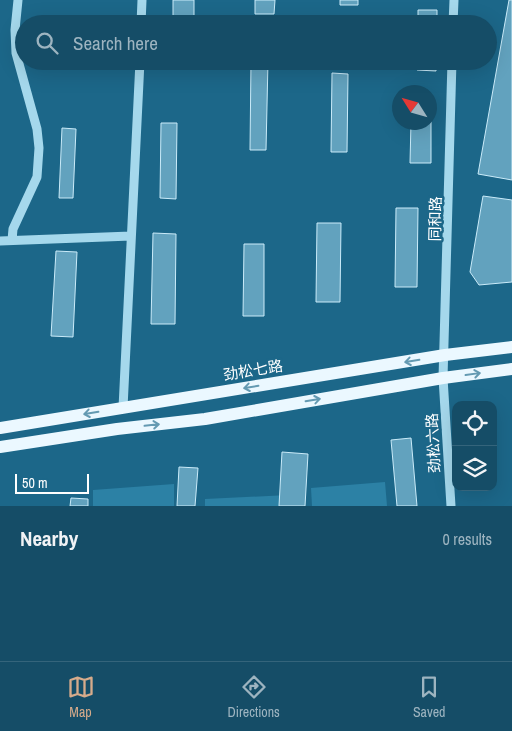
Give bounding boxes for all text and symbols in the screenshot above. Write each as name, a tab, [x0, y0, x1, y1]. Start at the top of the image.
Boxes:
search box	[15, 15, 497, 70]
icon: search	[33, 29, 61, 57]
text: Search here	[73, 30, 158, 56]
north arrow	[392, 85, 437, 130]
street label: 同和路	[424, 196, 446, 242]
street label: 劲松七路	[222, 355, 284, 385]
one-way arrow	[404, 356, 420, 366]
one-way arrow	[465, 369, 481, 379]
one-way arrow	[244, 382, 260, 392]
one-way arrow	[304, 395, 320, 405]
map controls	[452, 401, 497, 491]
button: locate	[452, 401, 497, 446]
one-way arrow	[83, 408, 99, 418]
street label: 劲松六路	[421, 412, 445, 474]
one-way arrow	[144, 420, 160, 430]
button: layers	[452, 446, 497, 491]
scale bar	[15, 471, 89, 494]
text: 50 m	[22, 474, 48, 492]
text: Nearby	[20, 524, 78, 553]
text: 0 results	[442, 528, 492, 550]
tab: Map	[67, 673, 95, 721]
tab: Directions	[228, 673, 280, 721]
tab: Saved	[413, 673, 445, 721]

